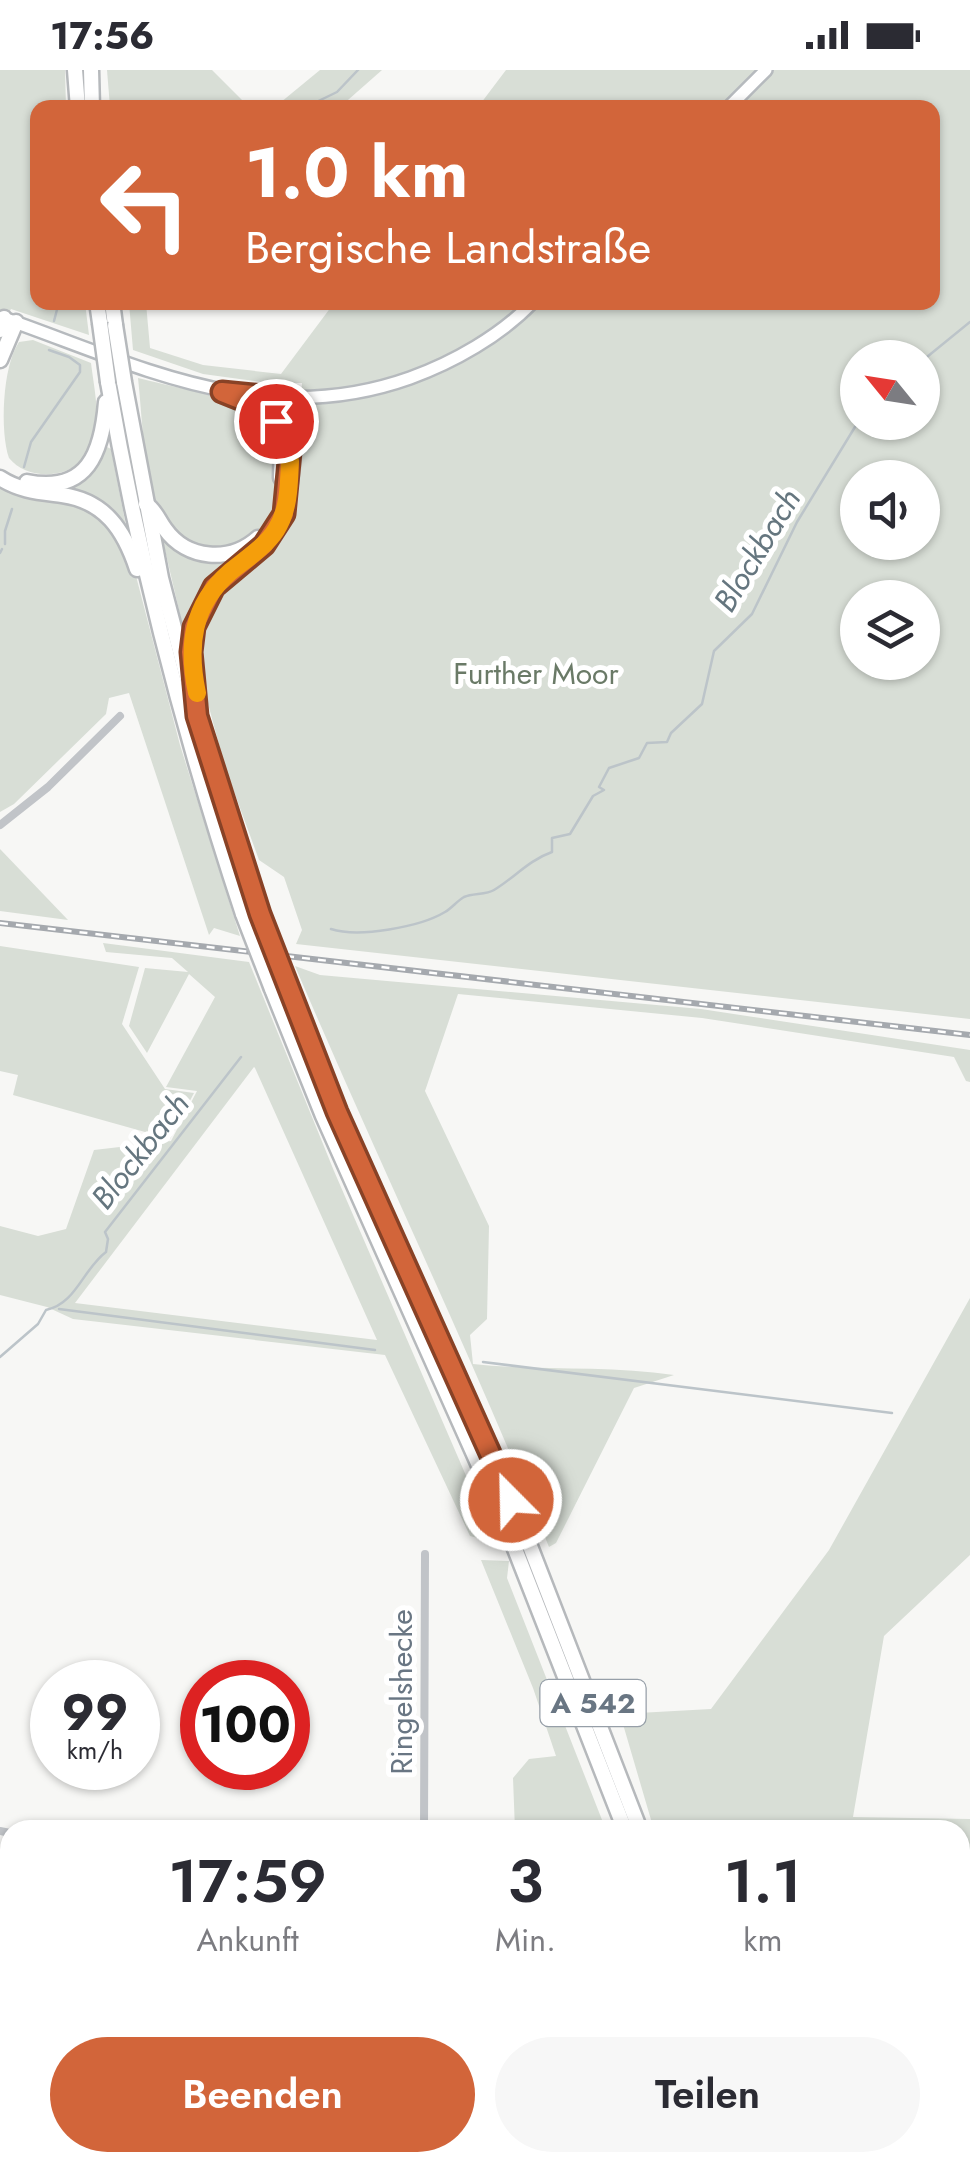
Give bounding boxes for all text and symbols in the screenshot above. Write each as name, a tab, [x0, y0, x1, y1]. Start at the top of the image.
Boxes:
text: 17:56	[50, 8, 154, 63]
text: 1.0 km	[245, 122, 468, 223]
icon: left	[80, 140, 210, 270]
text: Bergische Landstraße	[245, 215, 651, 280]
north arrow	[840, 340, 940, 440]
map controls	[840, 340, 940, 680]
pin	[234, 379, 319, 464]
icon: arrive	[249, 394, 304, 449]
button: sound	[840, 460, 940, 560]
water label: Blockbach	[702, 480, 812, 620]
button: layers	[840, 580, 940, 680]
park label: Further Moor	[453, 652, 619, 695]
water label: Blockbach	[80, 1083, 200, 1219]
position arrow	[459, 1448, 563, 1552]
street label: Ringelshecke	[380, 1609, 423, 1775]
speed limit sign: 100	[180, 1660, 310, 1790]
text: 99	[62, 1676, 128, 1749]
road number: A 542	[540, 1680, 646, 1726]
text: km/h	[67, 1732, 123, 1768]
text: 17:59	[168, 1838, 327, 1925]
text: 3	[508, 1838, 543, 1925]
text: 1.1	[724, 1838, 802, 1925]
text: Ankunft	[196, 1917, 299, 1963]
text: Min.	[495, 1917, 556, 1963]
text: km	[743, 1917, 782, 1963]
button: Beenden	[50, 2037, 475, 2152]
button: Teilen	[495, 2037, 920, 2152]

